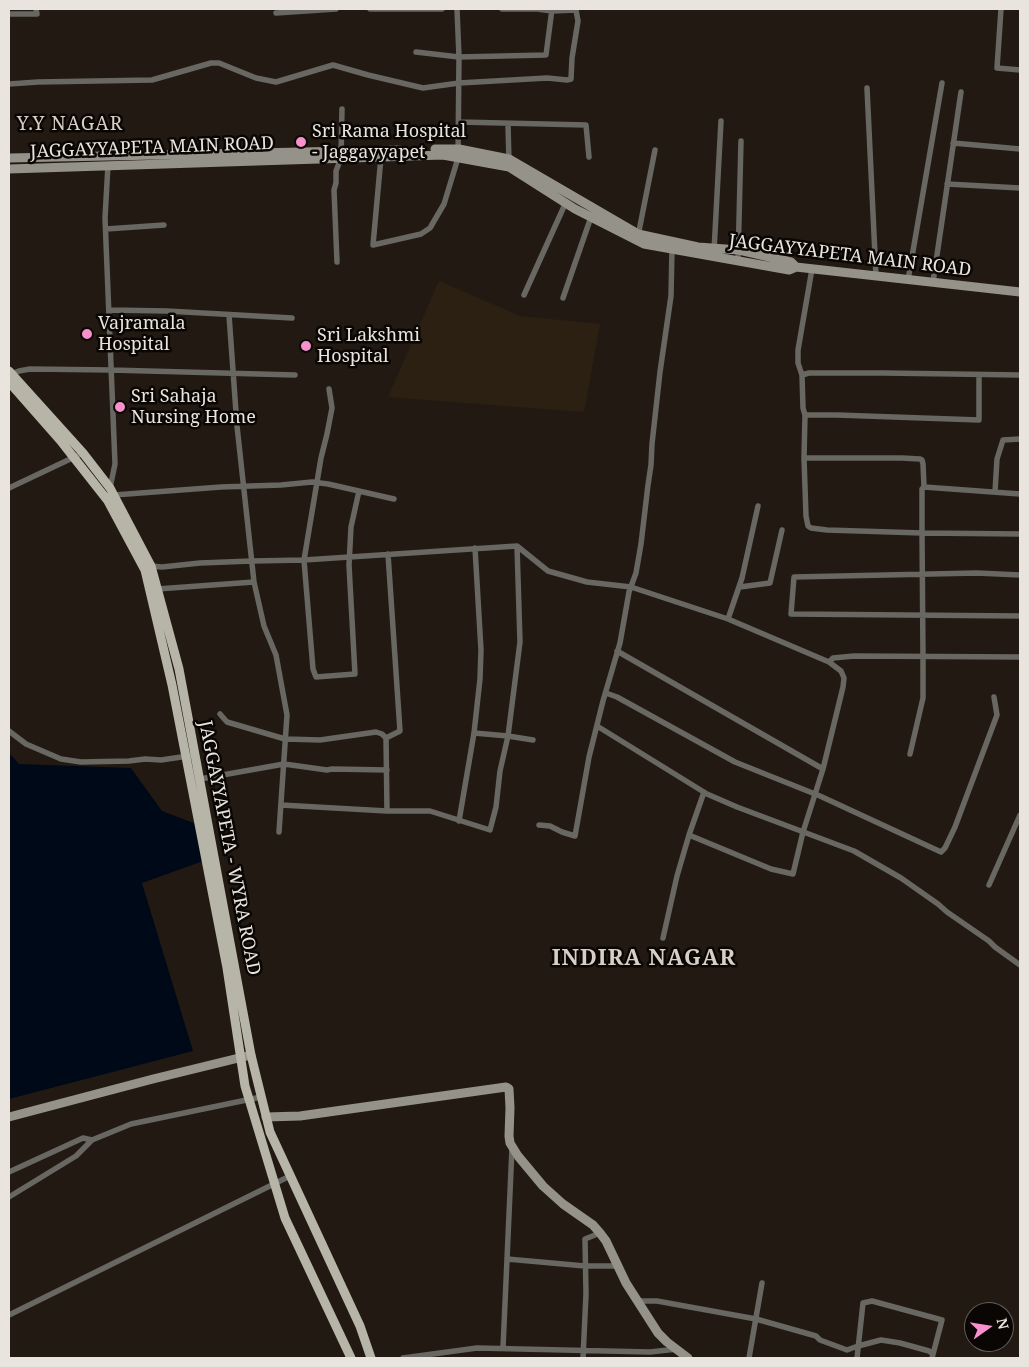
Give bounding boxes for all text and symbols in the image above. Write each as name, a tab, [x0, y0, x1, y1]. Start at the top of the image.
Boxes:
district label: Y.Y NAGAR	[16, 114, 124, 136]
place label: Sri Rama Hospital - Jaggayyapet	[312, 121, 466, 163]
street label: JAGGAYYAPETA MAIN ROAD	[30, 133, 274, 163]
marker: Sri Rama Hospital - Jaggayyapet	[294, 135, 308, 149]
street label: JAGGAYYAPETA MAIN ROAD	[728, 230, 972, 282]
place label: Vajramala Hospital	[98, 313, 186, 356]
place label: Sri Lakshmi Hospital	[317, 325, 420, 368]
marker: Vajramala Hospital	[80, 327, 94, 341]
marker: Sri Lakshmi Hospital	[299, 339, 313, 353]
place label: Sri Sahaja Nursing Home	[131, 386, 256, 428]
marker: Sri Sahaja Nursing Home	[113, 400, 127, 414]
street label: JAGGAYYAPETA - WYRA ROAD	[194, 719, 264, 977]
district label: INDIRA NAGAR	[550, 946, 738, 972]
north arrow	[964, 1302, 1014, 1352]
text: N	[993, 1316, 1014, 1331]

